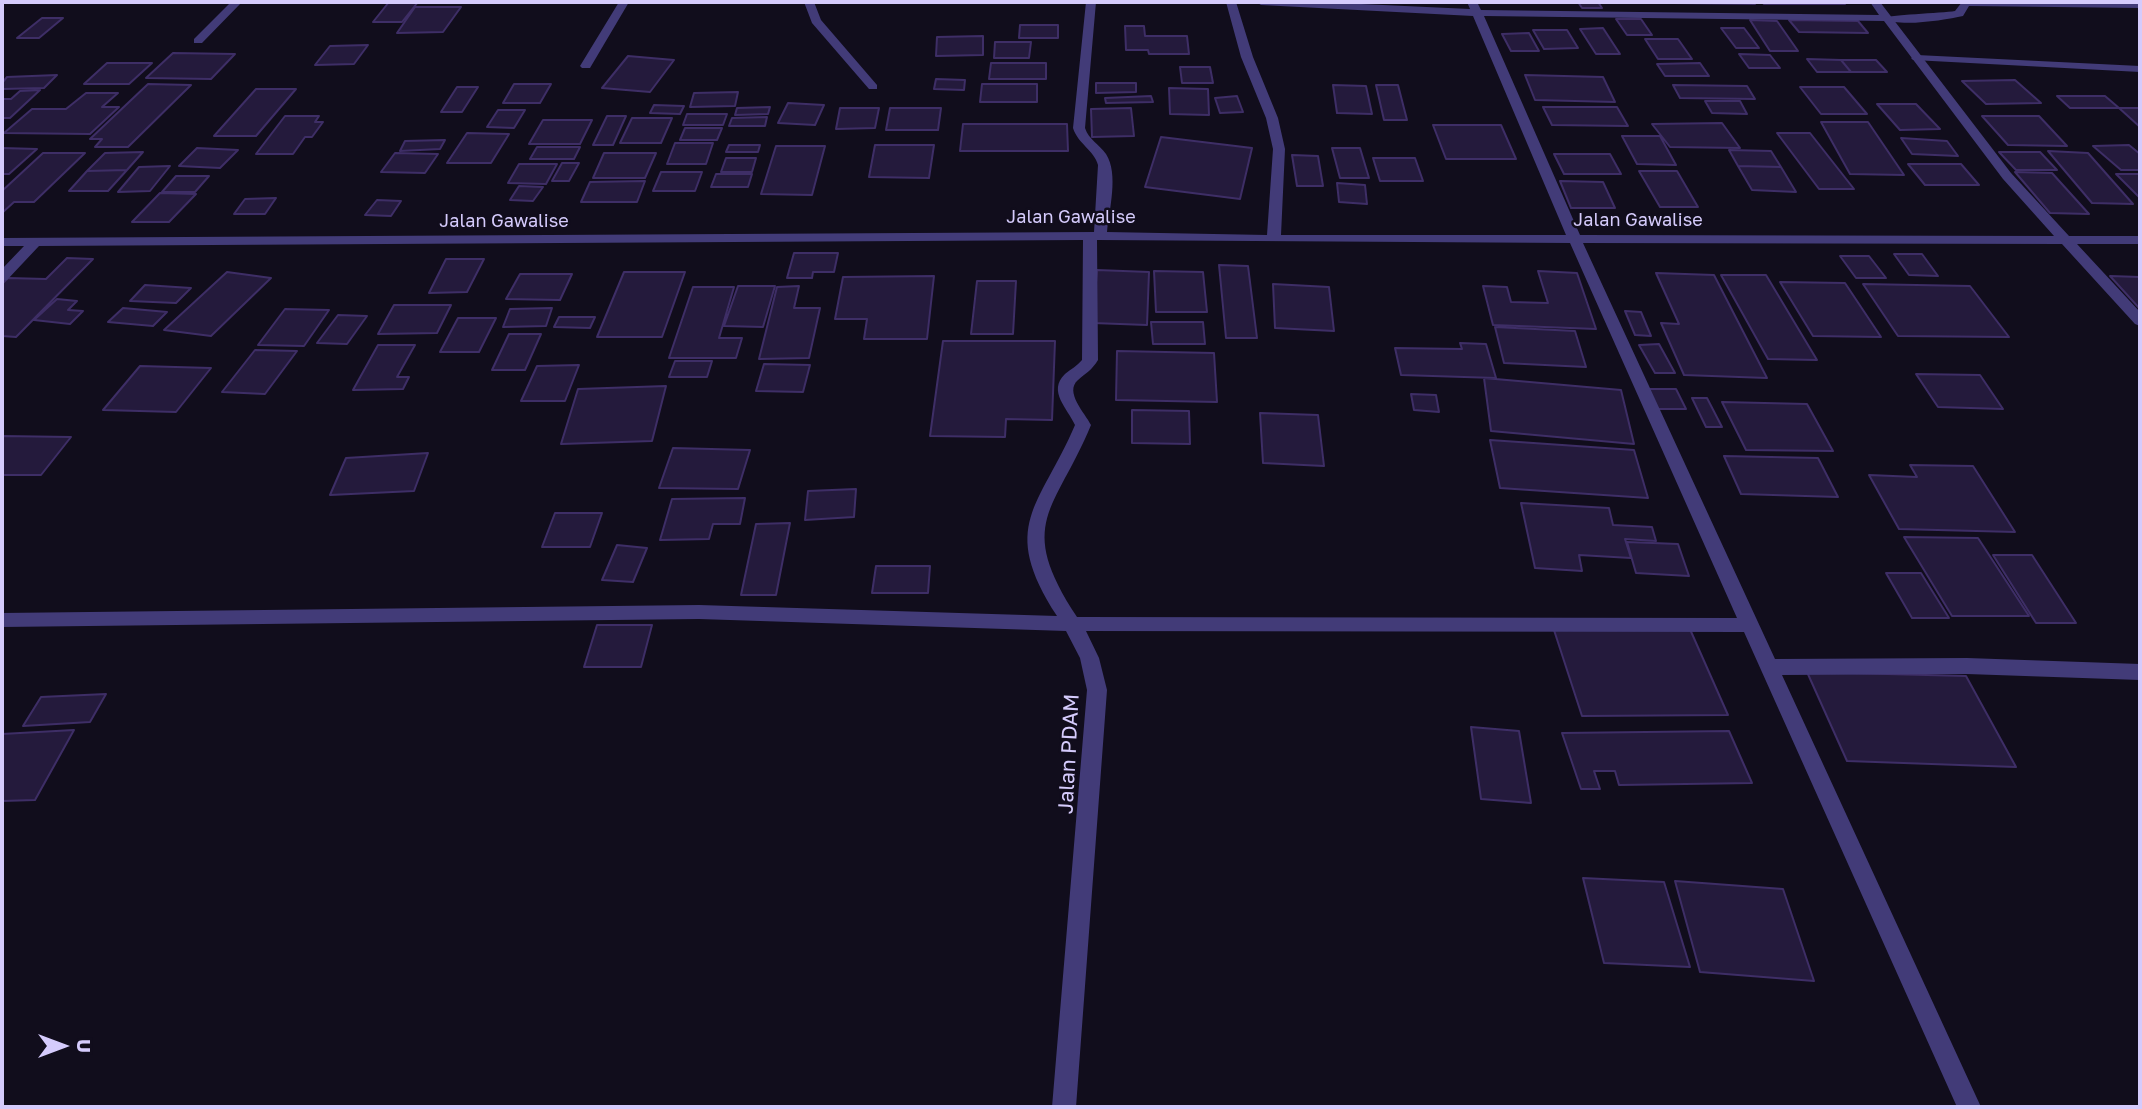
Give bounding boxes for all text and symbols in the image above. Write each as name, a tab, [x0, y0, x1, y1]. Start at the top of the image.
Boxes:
street label: Jalan Gawalise	[1006, 206, 1136, 228]
street label: Jalan Gawalise	[1573, 209, 1703, 231]
street label: Jalan Gawalise	[439, 210, 569, 232]
street label: Jalan PDAM	[1053, 693, 1085, 815]
north arrow	[28, 1011, 98, 1081]
text: U	[73, 1039, 96, 1053]

